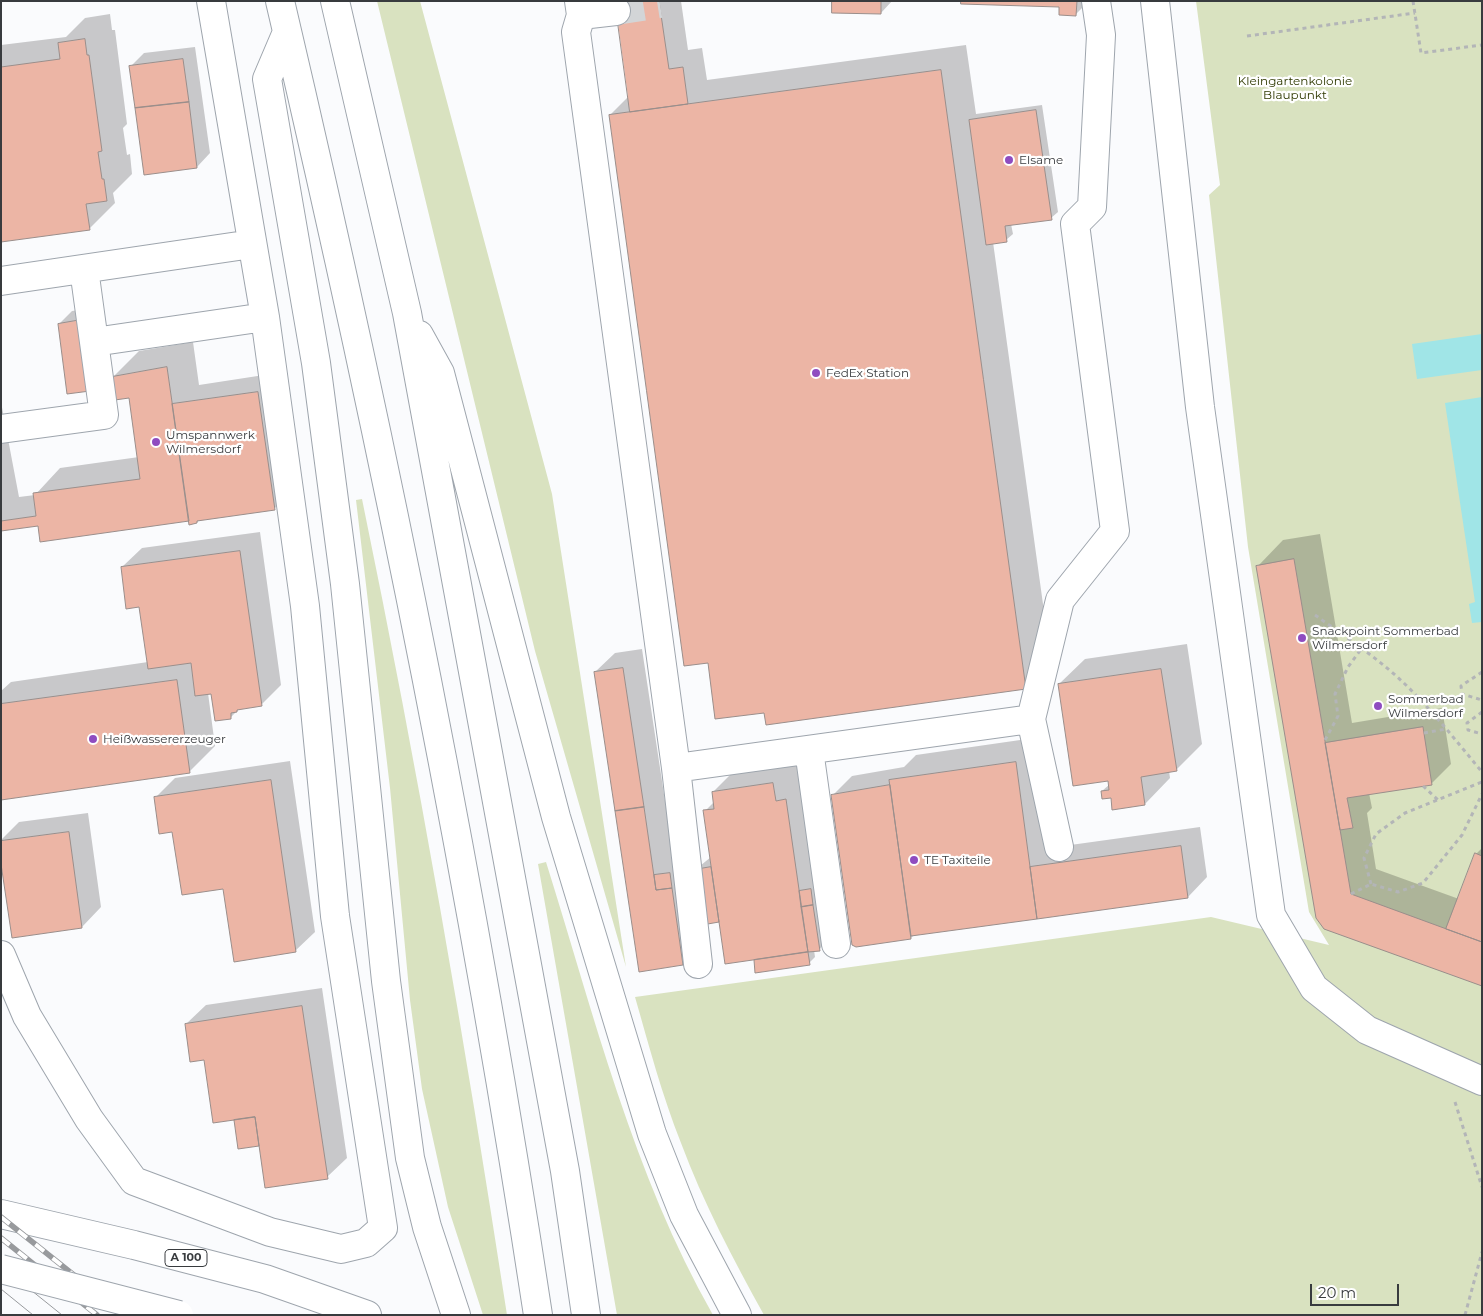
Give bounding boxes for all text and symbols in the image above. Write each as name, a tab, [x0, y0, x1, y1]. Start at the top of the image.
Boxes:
park label: Kleingartenkolonie Blaupunkt	[1238, 74, 1352, 102]
place label: Elsame	[1019, 153, 1063, 167]
marker: Elsame	[1003, 154, 1015, 166]
place label: FedEx Station	[826, 366, 909, 380]
marker: FedEx Station	[810, 367, 822, 379]
place label: Umspannwerk Wilmersdorf	[166, 428, 255, 456]
marker: Umspannwerk Wilmersdorf	[150, 436, 162, 448]
place label: Snackpoint Sommerbad Wilmersdorf	[1312, 624, 1459, 652]
marker: Snackpoint Sommerbad Wilmersdorf	[1296, 632, 1308, 644]
place label: Sommerbad Wilmersdorf	[1388, 692, 1464, 720]
marker: Sommerbad Wilmersdorf	[1372, 700, 1384, 712]
place label: Heißwassererzeuger	[103, 732, 226, 746]
marker: Heißwassererzeuger	[87, 733, 99, 745]
place label: TE Taxiteile	[924, 853, 991, 867]
marker: TE Taxiteile	[908, 854, 920, 866]
road number: A 100	[165, 1250, 207, 1266]
scale bar	[1313, 1274, 1402, 1306]
text: 20 m	[1318, 1283, 1356, 1302]

